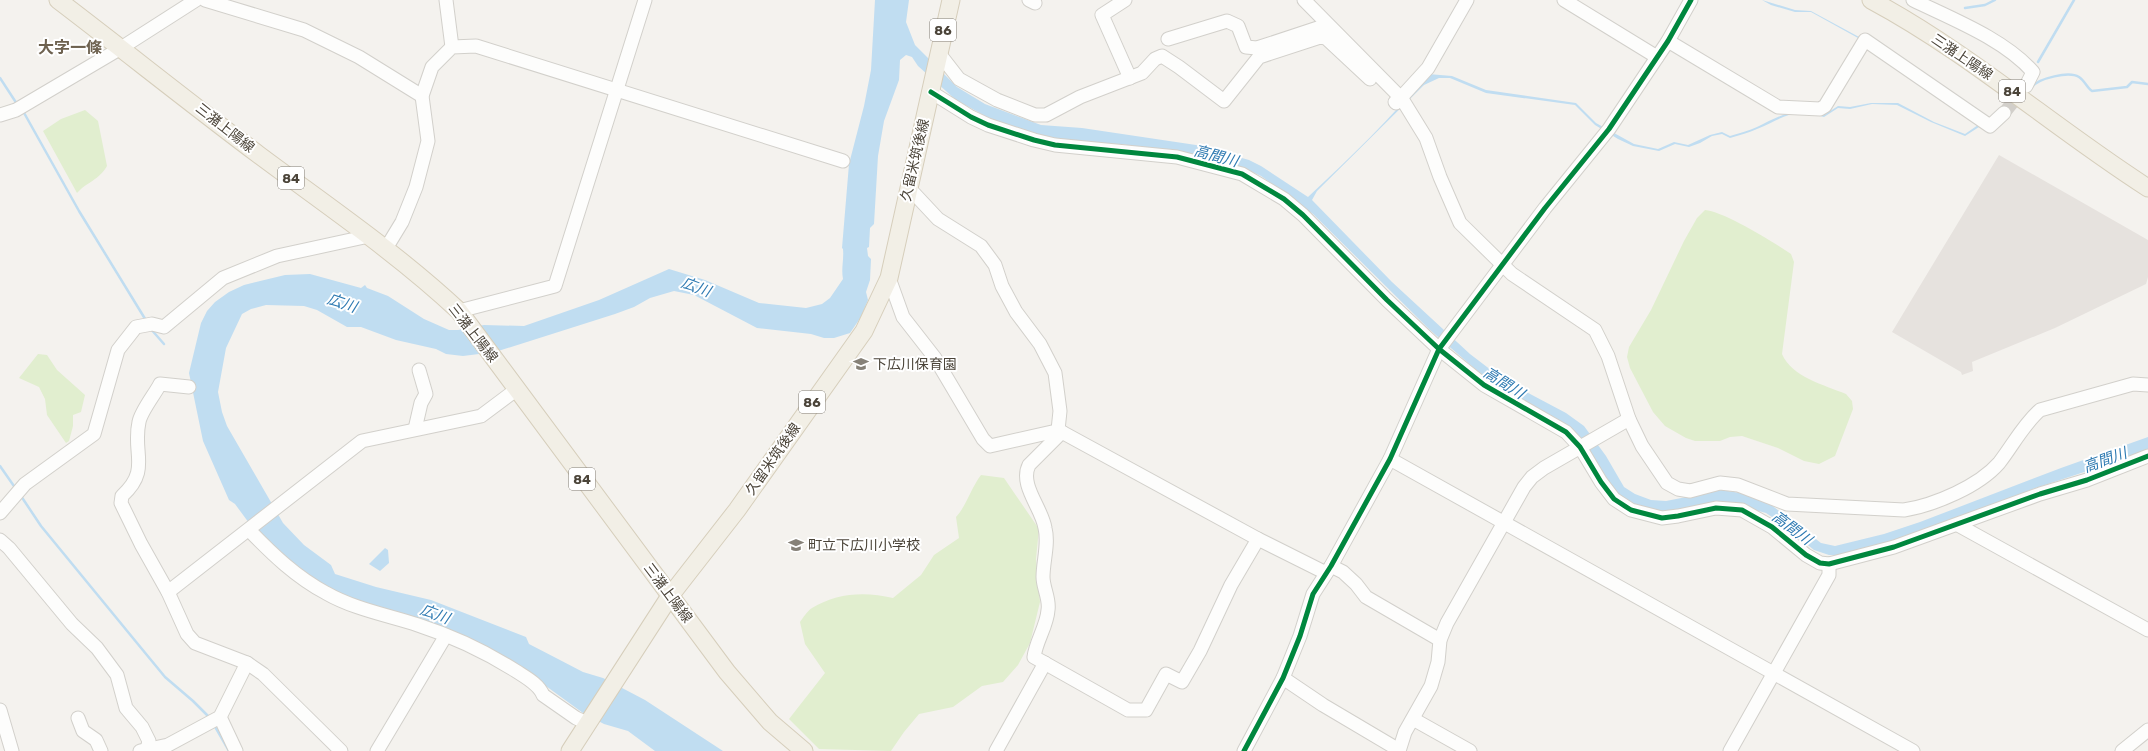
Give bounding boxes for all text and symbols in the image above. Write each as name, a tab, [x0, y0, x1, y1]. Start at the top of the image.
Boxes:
road number: 86	[930, 19, 956, 41]
street label: 三潴上陽線	[1928, 30, 1996, 84]
district label: 大字一條	[38, 38, 102, 57]
road number: 84	[1999, 80, 2025, 102]
street label: 三潴上陽線	[192, 100, 258, 156]
street label: 久留米筑後線	[897, 117, 933, 203]
water label: 高間川	[1192, 141, 1242, 171]
road number: 84	[278, 167, 304, 189]
water label: 広川	[679, 273, 715, 301]
water label: 広川	[325, 290, 361, 317]
street label: 三潴上陽線	[445, 300, 501, 366]
school or university icon: 下広川保育園	[852, 355, 870, 373]
place label: 下広川保育園	[873, 356, 957, 373]
water label: 高間川	[1480, 363, 1530, 404]
road number: 86	[799, 391, 825, 413]
street label: 久留米筑後線	[742, 420, 804, 498]
water label: 高間川	[2081, 443, 2131, 476]
road number: 84	[569, 468, 595, 490]
water label: 高間川	[1769, 507, 1817, 550]
school or university icon: 町立下広川小学校	[787, 536, 805, 554]
place label: 町立下広川小学校	[808, 537, 920, 554]
street label: 三潴上陽線	[640, 560, 696, 626]
water label: 広川	[418, 600, 454, 628]

